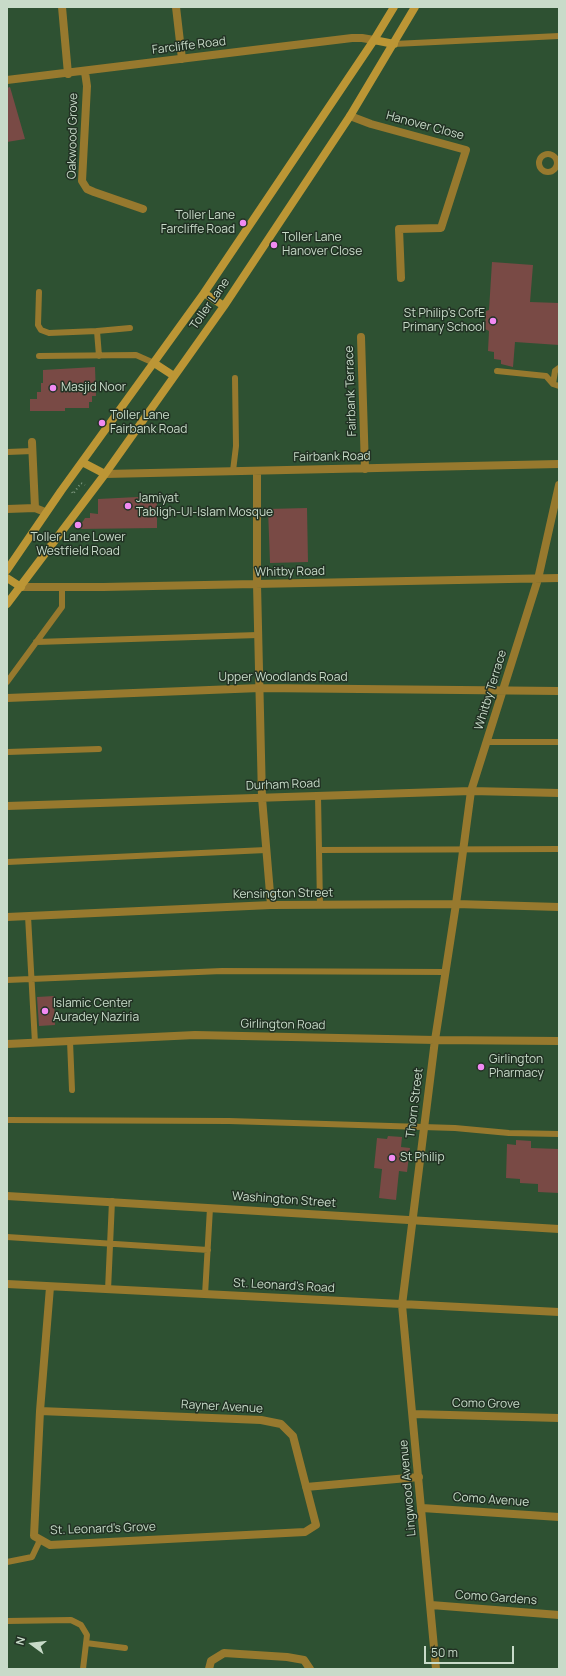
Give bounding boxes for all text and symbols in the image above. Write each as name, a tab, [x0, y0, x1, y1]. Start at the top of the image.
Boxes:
street label: Farcliffe Road	[151, 34, 227, 58]
street label: Oakwood Grove	[65, 93, 81, 179]
street label: Hanover Close	[384, 109, 466, 143]
place label: Toller Lane Farcliffe Road	[161, 209, 235, 237]
marker: Toller Lane Farcliffe Road	[238, 218, 248, 228]
place label: Toller Lane Hanover Close	[282, 231, 362, 259]
marker: Toller Lane Hanover Close	[269, 240, 279, 250]
street label: Toller Lane	[187, 275, 233, 333]
place label: St Philip's CofE Primary School	[403, 307, 485, 335]
marker: St Philip's CofE Primary School	[488, 316, 498, 326]
street label: Fairbank Terrace	[342, 345, 360, 437]
place label: Masjid Noor	[61, 381, 126, 395]
marker: Masjid Noor	[48, 383, 58, 393]
place label: Toller Lane Fairbank Road	[110, 409, 187, 437]
marker: Toller Lane Fairbank Road	[97, 418, 107, 428]
street label: Fairbank Road	[293, 449, 371, 465]
place label: Jamiyat Tabligh-Ul-Islam Mosque	[136, 492, 273, 520]
marker: Jamiyat Tabligh-Ul-Islam Mosque	[123, 501, 133, 511]
marker: Toller Lane Lower Westfield Road	[73, 520, 83, 530]
place label: Toller Lane Lower Westfield Road	[30, 531, 126, 559]
street label: Whitby Road	[255, 564, 325, 580]
street label: Whitby Terrace	[472, 648, 510, 732]
street label: Upper Woodlands Road	[219, 671, 347, 685]
street label: Durham Road	[246, 777, 320, 793]
street label: Kensington Street	[233, 886, 333, 902]
place label: Islamic Center Auradey Naziria	[53, 997, 139, 1025]
marker: Islamic Center Auradey Naziria	[40, 1006, 50, 1016]
street label: Girlington Road	[240, 1017, 326, 1033]
place label: Girlington Pharmacy	[489, 1053, 544, 1081]
marker: Girlington Pharmacy	[476, 1062, 486, 1072]
street label: Thorn Street	[404, 1067, 426, 1139]
place label: St Philip	[400, 1151, 444, 1165]
marker: St Philip	[387, 1153, 397, 1163]
street label: Washington Street	[231, 1189, 337, 1211]
street label: St. Leonard's Road	[233, 1276, 335, 1296]
street label: Como Grove	[452, 1396, 520, 1412]
street label: Rayner Avenue	[181, 1398, 263, 1416]
street label: Lingwood Avenue	[397, 1439, 419, 1537]
street label: Como Avenue	[452, 1490, 530, 1510]
street label: St. Leonard's Grove	[50, 1520, 156, 1538]
street label: Como Gardens	[455, 1588, 537, 1608]
north arrow	[12, 1624, 52, 1664]
text: N	[12, 1635, 28, 1647]
scale bar	[426, 1638, 516, 1664]
text: 50 m	[431, 1644, 458, 1661]

